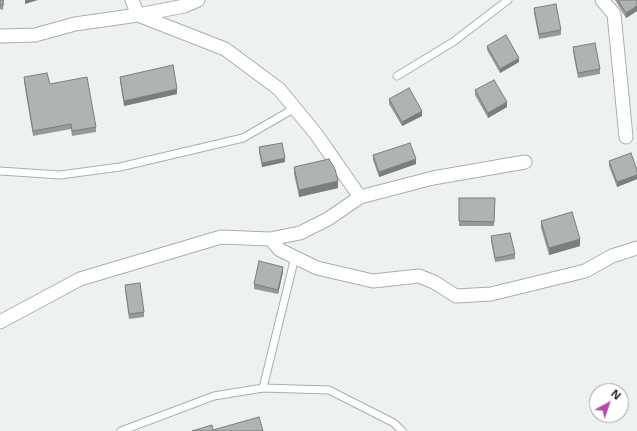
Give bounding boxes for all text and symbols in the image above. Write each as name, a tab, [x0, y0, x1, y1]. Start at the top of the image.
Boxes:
north arrow	[589, 383, 629, 423]
text: N	[608, 386, 625, 403]

